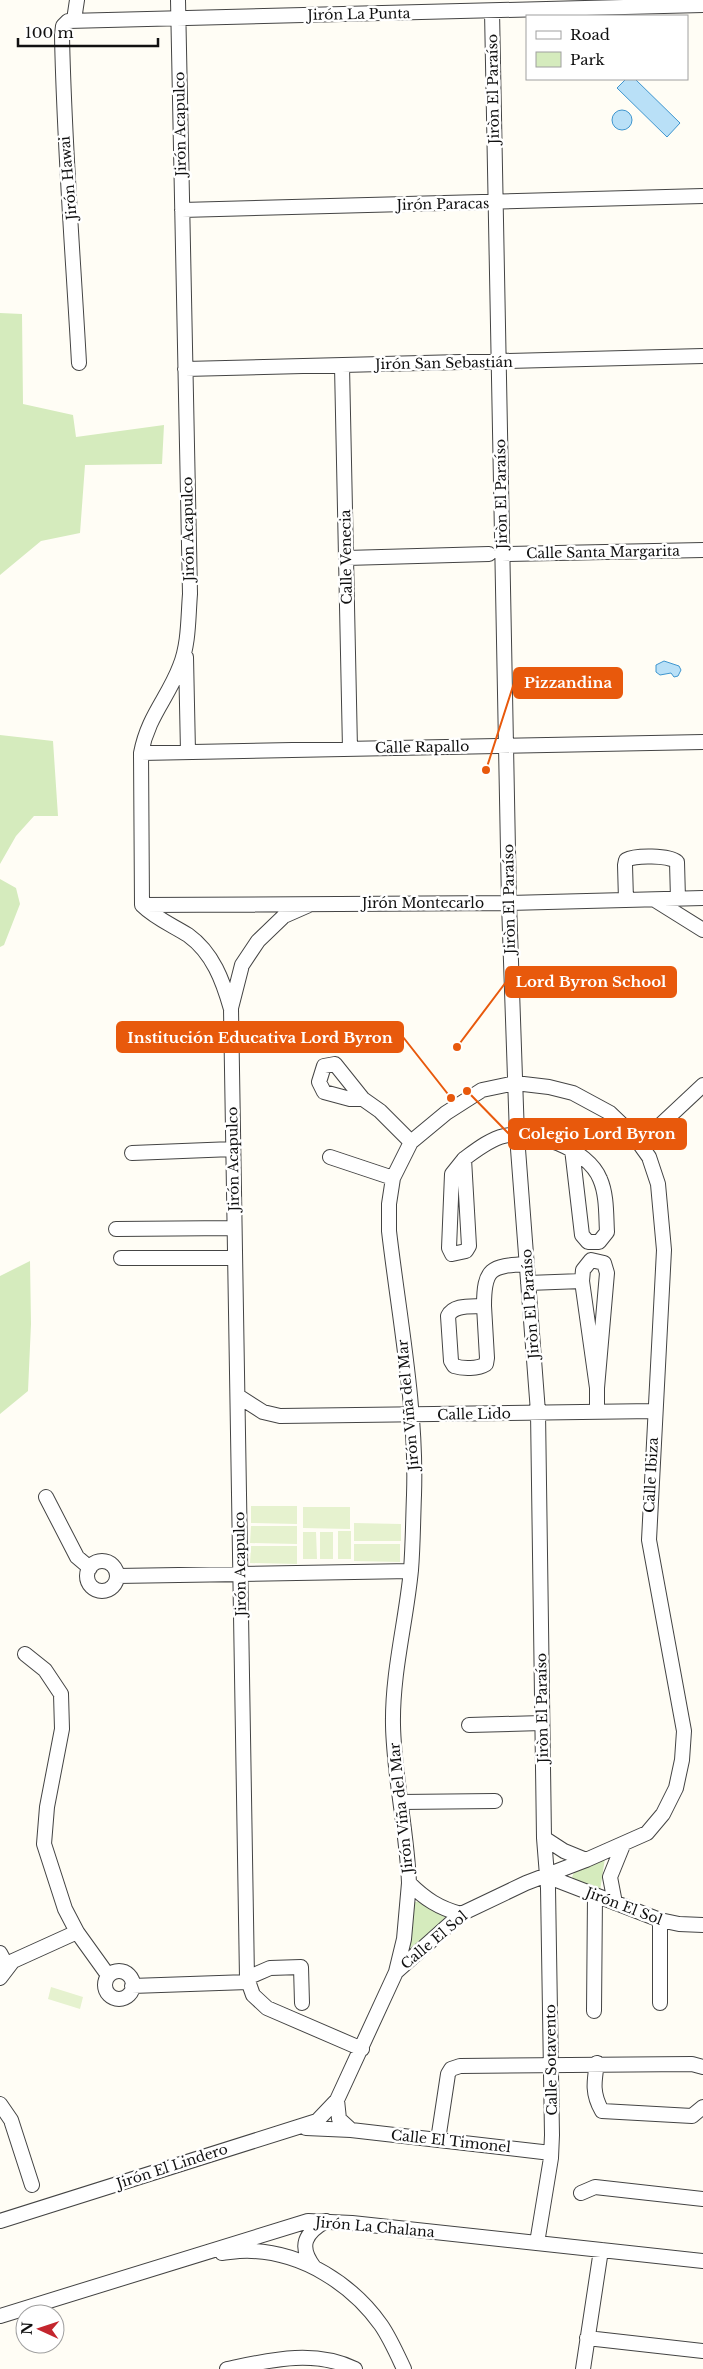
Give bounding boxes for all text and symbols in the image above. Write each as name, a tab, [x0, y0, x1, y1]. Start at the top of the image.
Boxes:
street label: Jirón La Punta	[305, 4, 411, 24]
scale bar	[18, 15, 158, 47]
legend	[526, 15, 688, 80]
text: 100 m	[25, 23, 74, 42]
text: Road	[570, 25, 610, 44]
street label: Jiròn El Paraíso	[483, 34, 503, 146]
text: Park	[570, 50, 606, 69]
street label: Jirón Acapulco	[170, 71, 190, 179]
street label: Jirón Hawai	[55, 135, 81, 223]
street label: Jirón Paracas	[394, 194, 490, 214]
street label: Jirón San Sebastián	[373, 353, 513, 373]
street label: Jiròn El Paraíso	[491, 439, 511, 551]
street label: Jirón Acapulco	[178, 476, 198, 584]
street label: Calle Venecia	[336, 509, 356, 605]
street label: Calle Santa Margarita	[526, 542, 680, 562]
callout: Pizzandina	[514, 668, 622, 698]
text: Pizzandina	[524, 673, 612, 692]
street label: Calle Rapallo	[375, 737, 469, 757]
street label: Jiròn El Paraíso	[499, 844, 519, 956]
street label: Jirón Montecarlo	[360, 894, 484, 912]
callout: Lord Byron School	[506, 967, 676, 997]
text: Lord Byron School	[516, 972, 667, 991]
callout: Institución Educativa Lord Byron	[117, 1022, 403, 1052]
text: Institución Educativa Lord Byron	[127, 1028, 393, 1047]
street label: Jirón Acapulco	[223, 1106, 243, 1214]
callout: Colegio Lord Byron	[509, 1119, 686, 1149]
text: Colegio Lord Byron	[518, 1124, 676, 1143]
street label: Jiròn El Paraíso	[517, 1248, 543, 1362]
street label: Jirón Viña del Mar	[393, 1338, 423, 1473]
street label: Calle Lido	[437, 1404, 511, 1424]
street label: Calle Ibiza	[640, 1437, 662, 1513]
street label: Jirón Acapulco	[230, 1511, 250, 1619]
street label: Jiròn El Paraíso	[532, 1653, 552, 1765]
street label: Jirón Viña del Mar	[385, 1741, 417, 1876]
street label: Jirón El Sol	[581, 1882, 665, 1929]
street label: Calle El Sol	[397, 1907, 471, 1973]
street label: Calle Sotavento	[541, 2004, 561, 2116]
street label: Calle El Timonel	[390, 2126, 512, 2156]
street label: Jirón El Lindero	[112, 2140, 230, 2193]
street label: Jirón La Chalana	[313, 2213, 436, 2241]
north arrow	[15, 2304, 65, 2354]
text: N	[18, 2321, 36, 2335]

